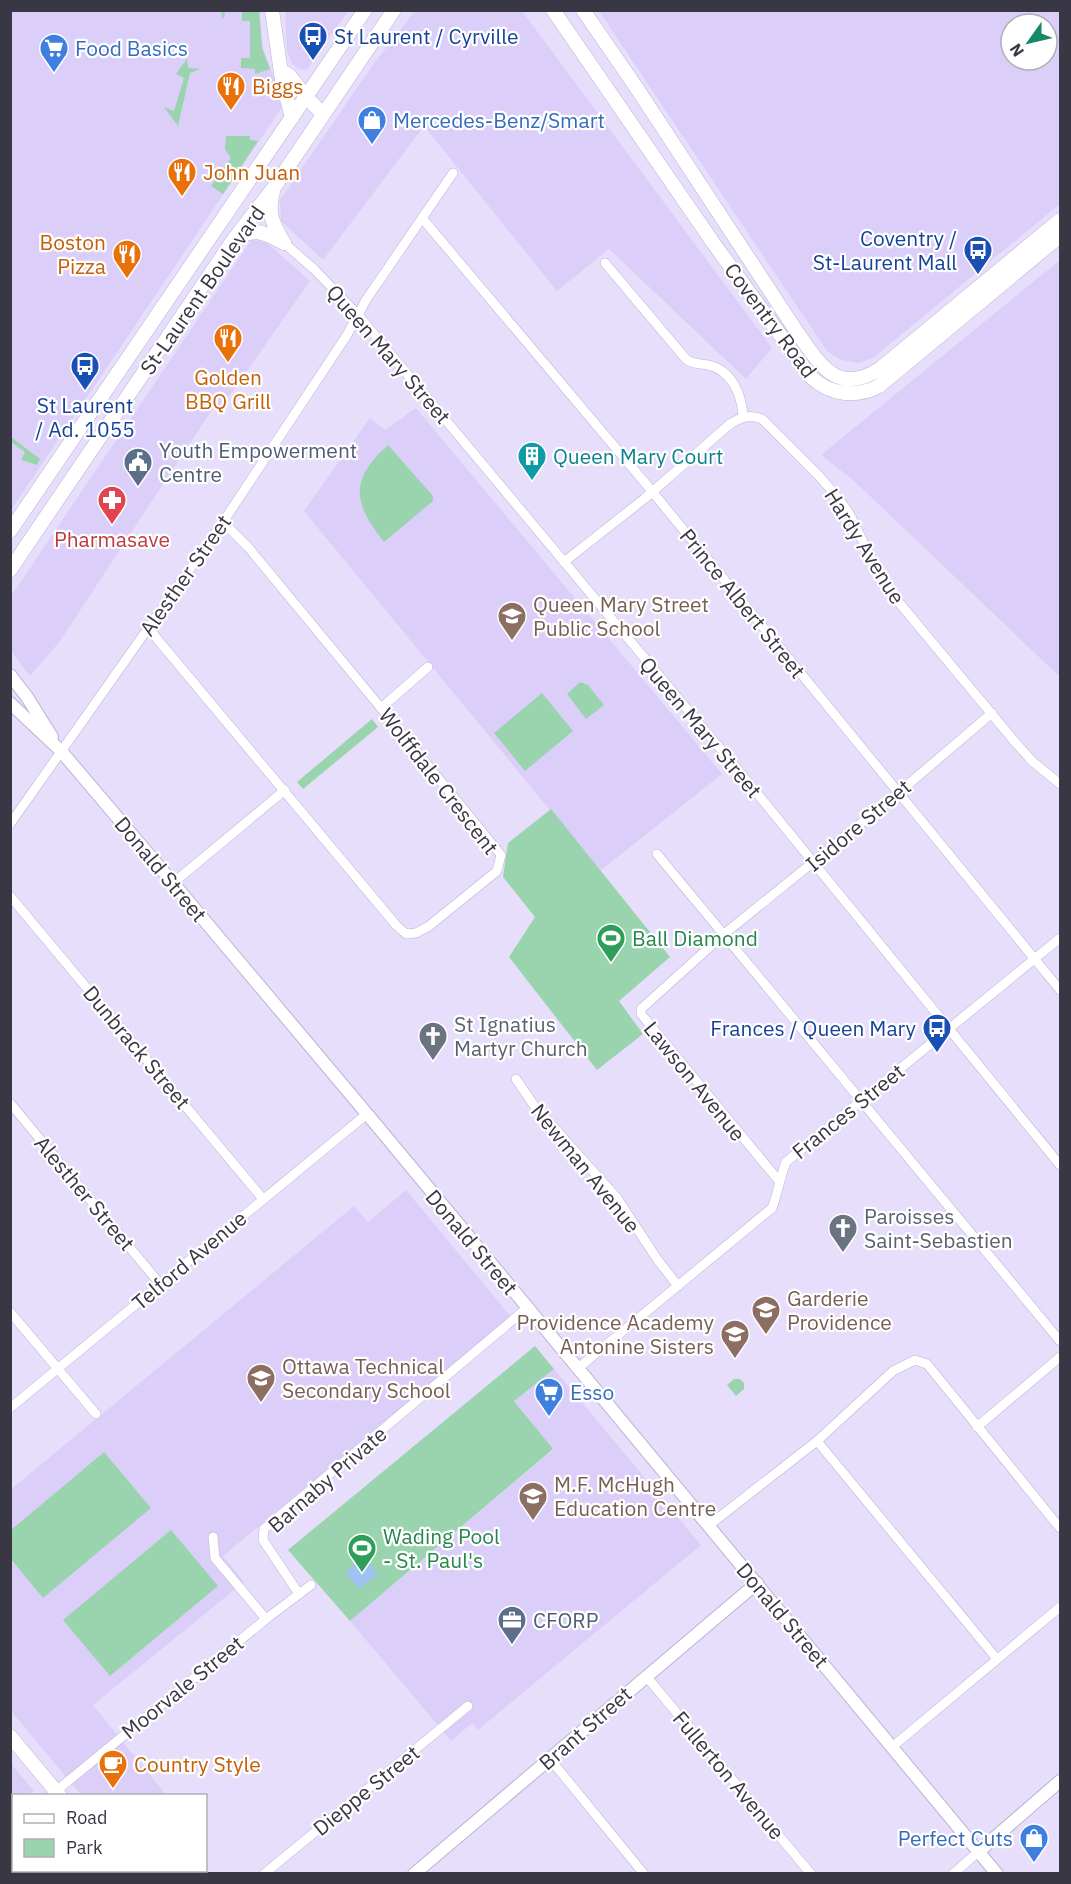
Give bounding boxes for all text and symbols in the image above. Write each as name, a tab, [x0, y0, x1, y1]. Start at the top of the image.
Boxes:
north arrow	[999, 12, 1059, 72]
bus stop icon: St Laurent / Cyrville	[297, 20, 329, 62]
place label: St Laurent / Cyrville	[334, 22, 518, 50]
supermarket icon: Food Basics	[38, 32, 70, 74]
place label: Food Basics	[75, 34, 188, 62]
text: N	[1005, 40, 1028, 61]
restaurant icon: Biggs	[215, 70, 247, 112]
place label: Biggs	[252, 72, 303, 100]
shop icon: Mercedes-Benz/Smart	[356, 104, 388, 146]
place label: Mercedes-Benz/Smart	[393, 106, 605, 134]
restaurant icon: John Juan	[166, 156, 198, 198]
place label: John Juan	[203, 158, 300, 186]
street label: St-Laurent Boulevard	[133, 200, 271, 380]
place label: Coventry / St-Laurent Mall	[813, 224, 957, 276]
place label: Boston Pizza	[39, 228, 106, 280]
bus stop icon: Coventry / St-Laurent Mall	[962, 234, 994, 276]
restaurant icon: Boston Pizza	[111, 238, 143, 280]
street label: Coventry Road	[719, 257, 823, 383]
street label: Queen Mary Street	[321, 278, 457, 430]
restaurant icon: Golden BBQ Grill	[212, 322, 244, 364]
bus stop icon: St Laurent / Ad. 1055	[69, 350, 101, 392]
place label: Golden BBQ Grill	[185, 363, 271, 415]
place label: St Laurent / Ad. 1055	[35, 391, 135, 443]
place label: Youth Empowerment Centre	[159, 436, 357, 488]
building icon: Queen Mary Court	[516, 440, 548, 482]
place label: Queen Mary Court	[553, 442, 723, 470]
public building icon: Youth Empowerment Centre	[122, 446, 154, 488]
street label: Hardy Avenue	[818, 483, 912, 609]
pharmacy icon: Pharmasave	[96, 484, 128, 526]
street label: Alesther Street	[133, 509, 237, 641]
street label: Prince Albert Street	[674, 522, 812, 684]
place label: Pharmasave	[54, 525, 170, 553]
place label: Queen Mary Street Public School	[533, 590, 709, 642]
school or university icon: Queen Mary Street Public School	[496, 600, 528, 642]
street label: Queen Mary Street	[634, 651, 768, 803]
street label: Wolffdale Crescent	[373, 702, 505, 860]
street label: Isidore Street	[799, 773, 917, 877]
street label: Donald Street	[109, 810, 213, 928]
sports icon: Ball Diamond	[595, 922, 627, 964]
place label: Ball Diamond	[632, 924, 758, 952]
street label: Dunbrack Street	[77, 979, 197, 1115]
place label: St Ignatius Martyr Church	[454, 1010, 588, 1062]
bus stop icon: Frances / Queen Mary	[921, 1012, 953, 1054]
place label: Frances / Queen Mary	[710, 1014, 917, 1042]
street label: Lawson Avenue	[638, 1015, 752, 1147]
church icon: St Ignatius Martyr Church	[417, 1020, 449, 1062]
street label: Frances Street	[786, 1057, 910, 1165]
street label: Newman Avenue	[525, 1097, 647, 1239]
street label: Alesther Street	[29, 1130, 141, 1256]
street label: Donald Street	[420, 1183, 524, 1301]
place label: Paroisses Saint-Sebastien	[864, 1202, 1013, 1254]
street label: Telford Avenue	[126, 1204, 252, 1316]
church icon: Paroisses Saint-Sebastien	[827, 1212, 859, 1254]
place label: Garderie Providence	[787, 1284, 892, 1336]
school or university icon: Garderie Providence	[750, 1294, 782, 1336]
place label: Providence Academy Antonine Sisters	[517, 1308, 715, 1360]
school or university icon: Providence Academy Antonine Sisters	[719, 1318, 751, 1360]
place label: Ottawa Technical Secondary School	[282, 1352, 451, 1404]
school or university icon: Ottawa Technical Secondary School	[245, 1362, 277, 1404]
supermarket icon: Esso	[533, 1376, 565, 1418]
place label: Esso	[570, 1378, 614, 1406]
street label: Barnaby Private	[262, 1420, 392, 1538]
place label: M.F. McHugh Education Centre	[554, 1470, 716, 1522]
school or university icon: M.F. McHugh Education Centre	[517, 1480, 549, 1522]
place label: Wading Pool - St. Paul's	[383, 1522, 500, 1574]
sports icon: Wading Pool - St. Paul's	[346, 1532, 378, 1574]
street label: Donald Street	[731, 1556, 835, 1674]
office icon: CFORP	[496, 1604, 528, 1646]
place label: CFORP	[533, 1606, 598, 1634]
street label: Moorvale Street	[115, 1629, 249, 1745]
street label: Brant Street	[533, 1680, 637, 1776]
street label: Fullerton Avenue	[667, 1705, 791, 1845]
street label: Dieppe Street	[307, 1738, 425, 1842]
cafe icon: Country Style	[97, 1748, 129, 1790]
place label: Country Style	[134, 1750, 261, 1778]
legend	[12, 1794, 207, 1872]
text: Road	[66, 1806, 107, 1829]
shop icon: Perfect Cuts	[1018, 1822, 1050, 1864]
place label: Perfect Cuts	[898, 1824, 1013, 1852]
text: Park	[66, 1836, 103, 1859]

